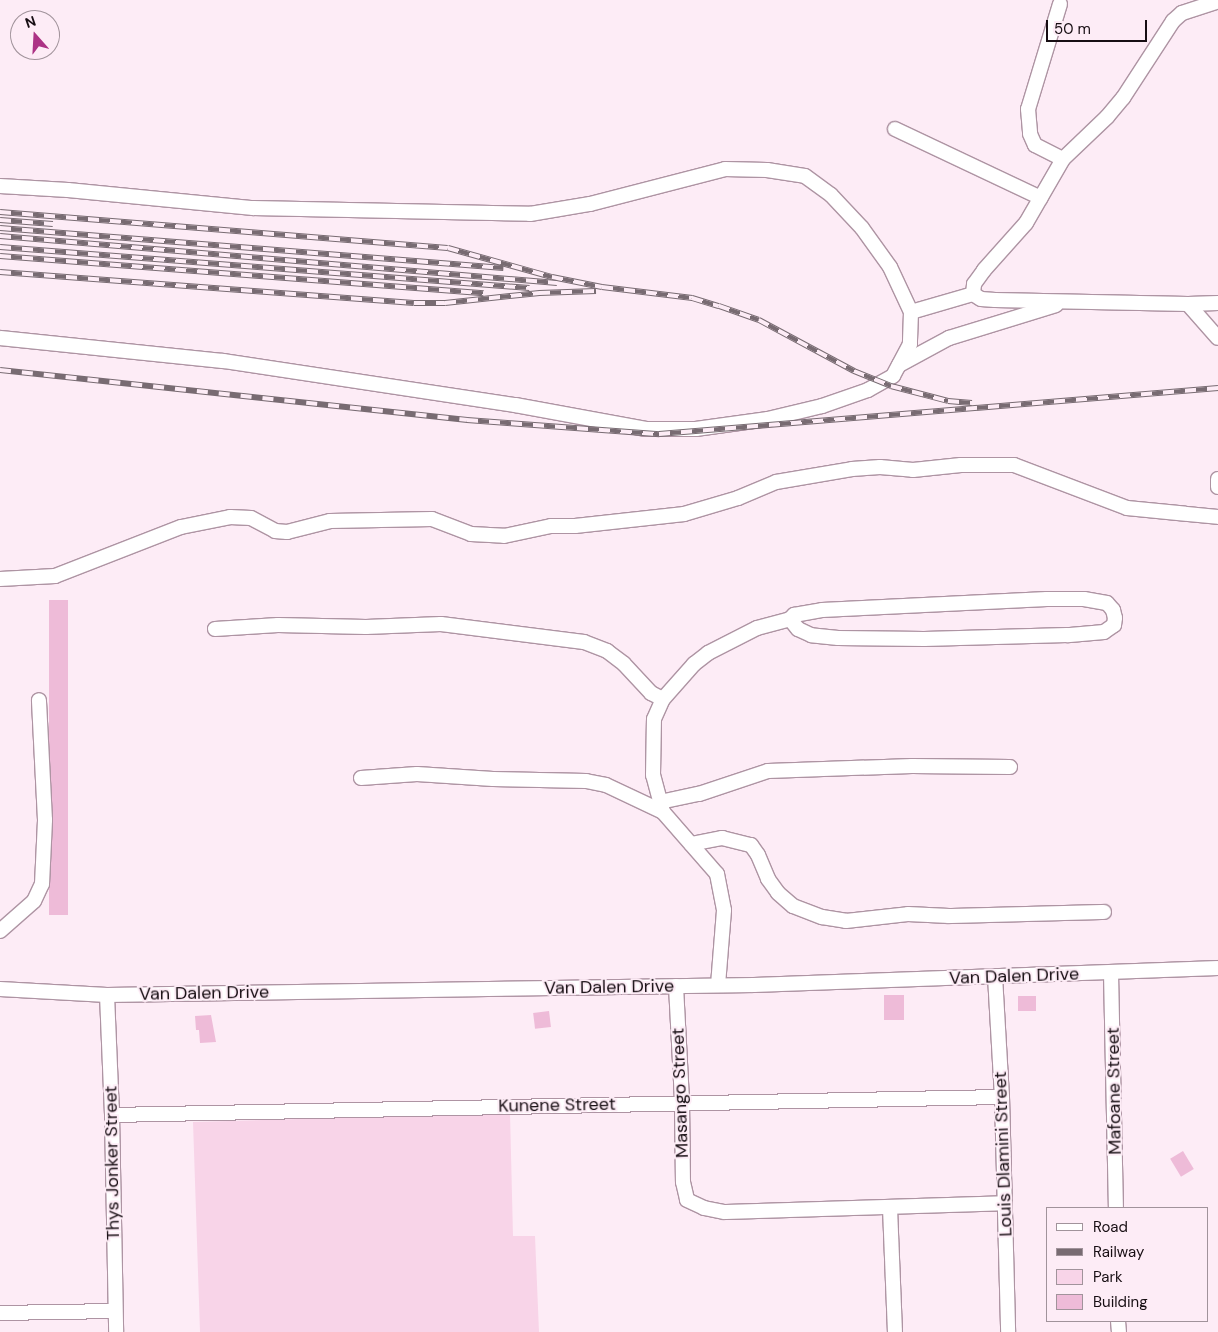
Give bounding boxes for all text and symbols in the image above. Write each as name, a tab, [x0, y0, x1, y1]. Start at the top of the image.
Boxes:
north arrow	[10, 10, 60, 60]
scale bar	[1048, 10, 1149, 42]
text: N	[23, 12, 38, 32]
text: 50 m	[1054, 19, 1091, 39]
street label: Van Dalen Drive	[949, 963, 1079, 989]
street label: Van Dalen Drive	[544, 975, 674, 999]
street label: Van Dalen Drive	[139, 981, 269, 1005]
street label: Mafoane Street	[1102, 1027, 1126, 1155]
street label: Masango Street	[667, 1028, 693, 1158]
street label: Louis Dlamini Street	[989, 1071, 1017, 1237]
street label: Thys Jonker Street	[100, 1086, 124, 1240]
street label: Kunene Street	[498, 1093, 616, 1117]
legend	[1046, 1207, 1208, 1322]
text: Road	[1093, 1217, 1128, 1237]
text: Railway	[1093, 1242, 1144, 1262]
text: Park	[1093, 1267, 1123, 1287]
text: Building	[1093, 1292, 1148, 1312]

